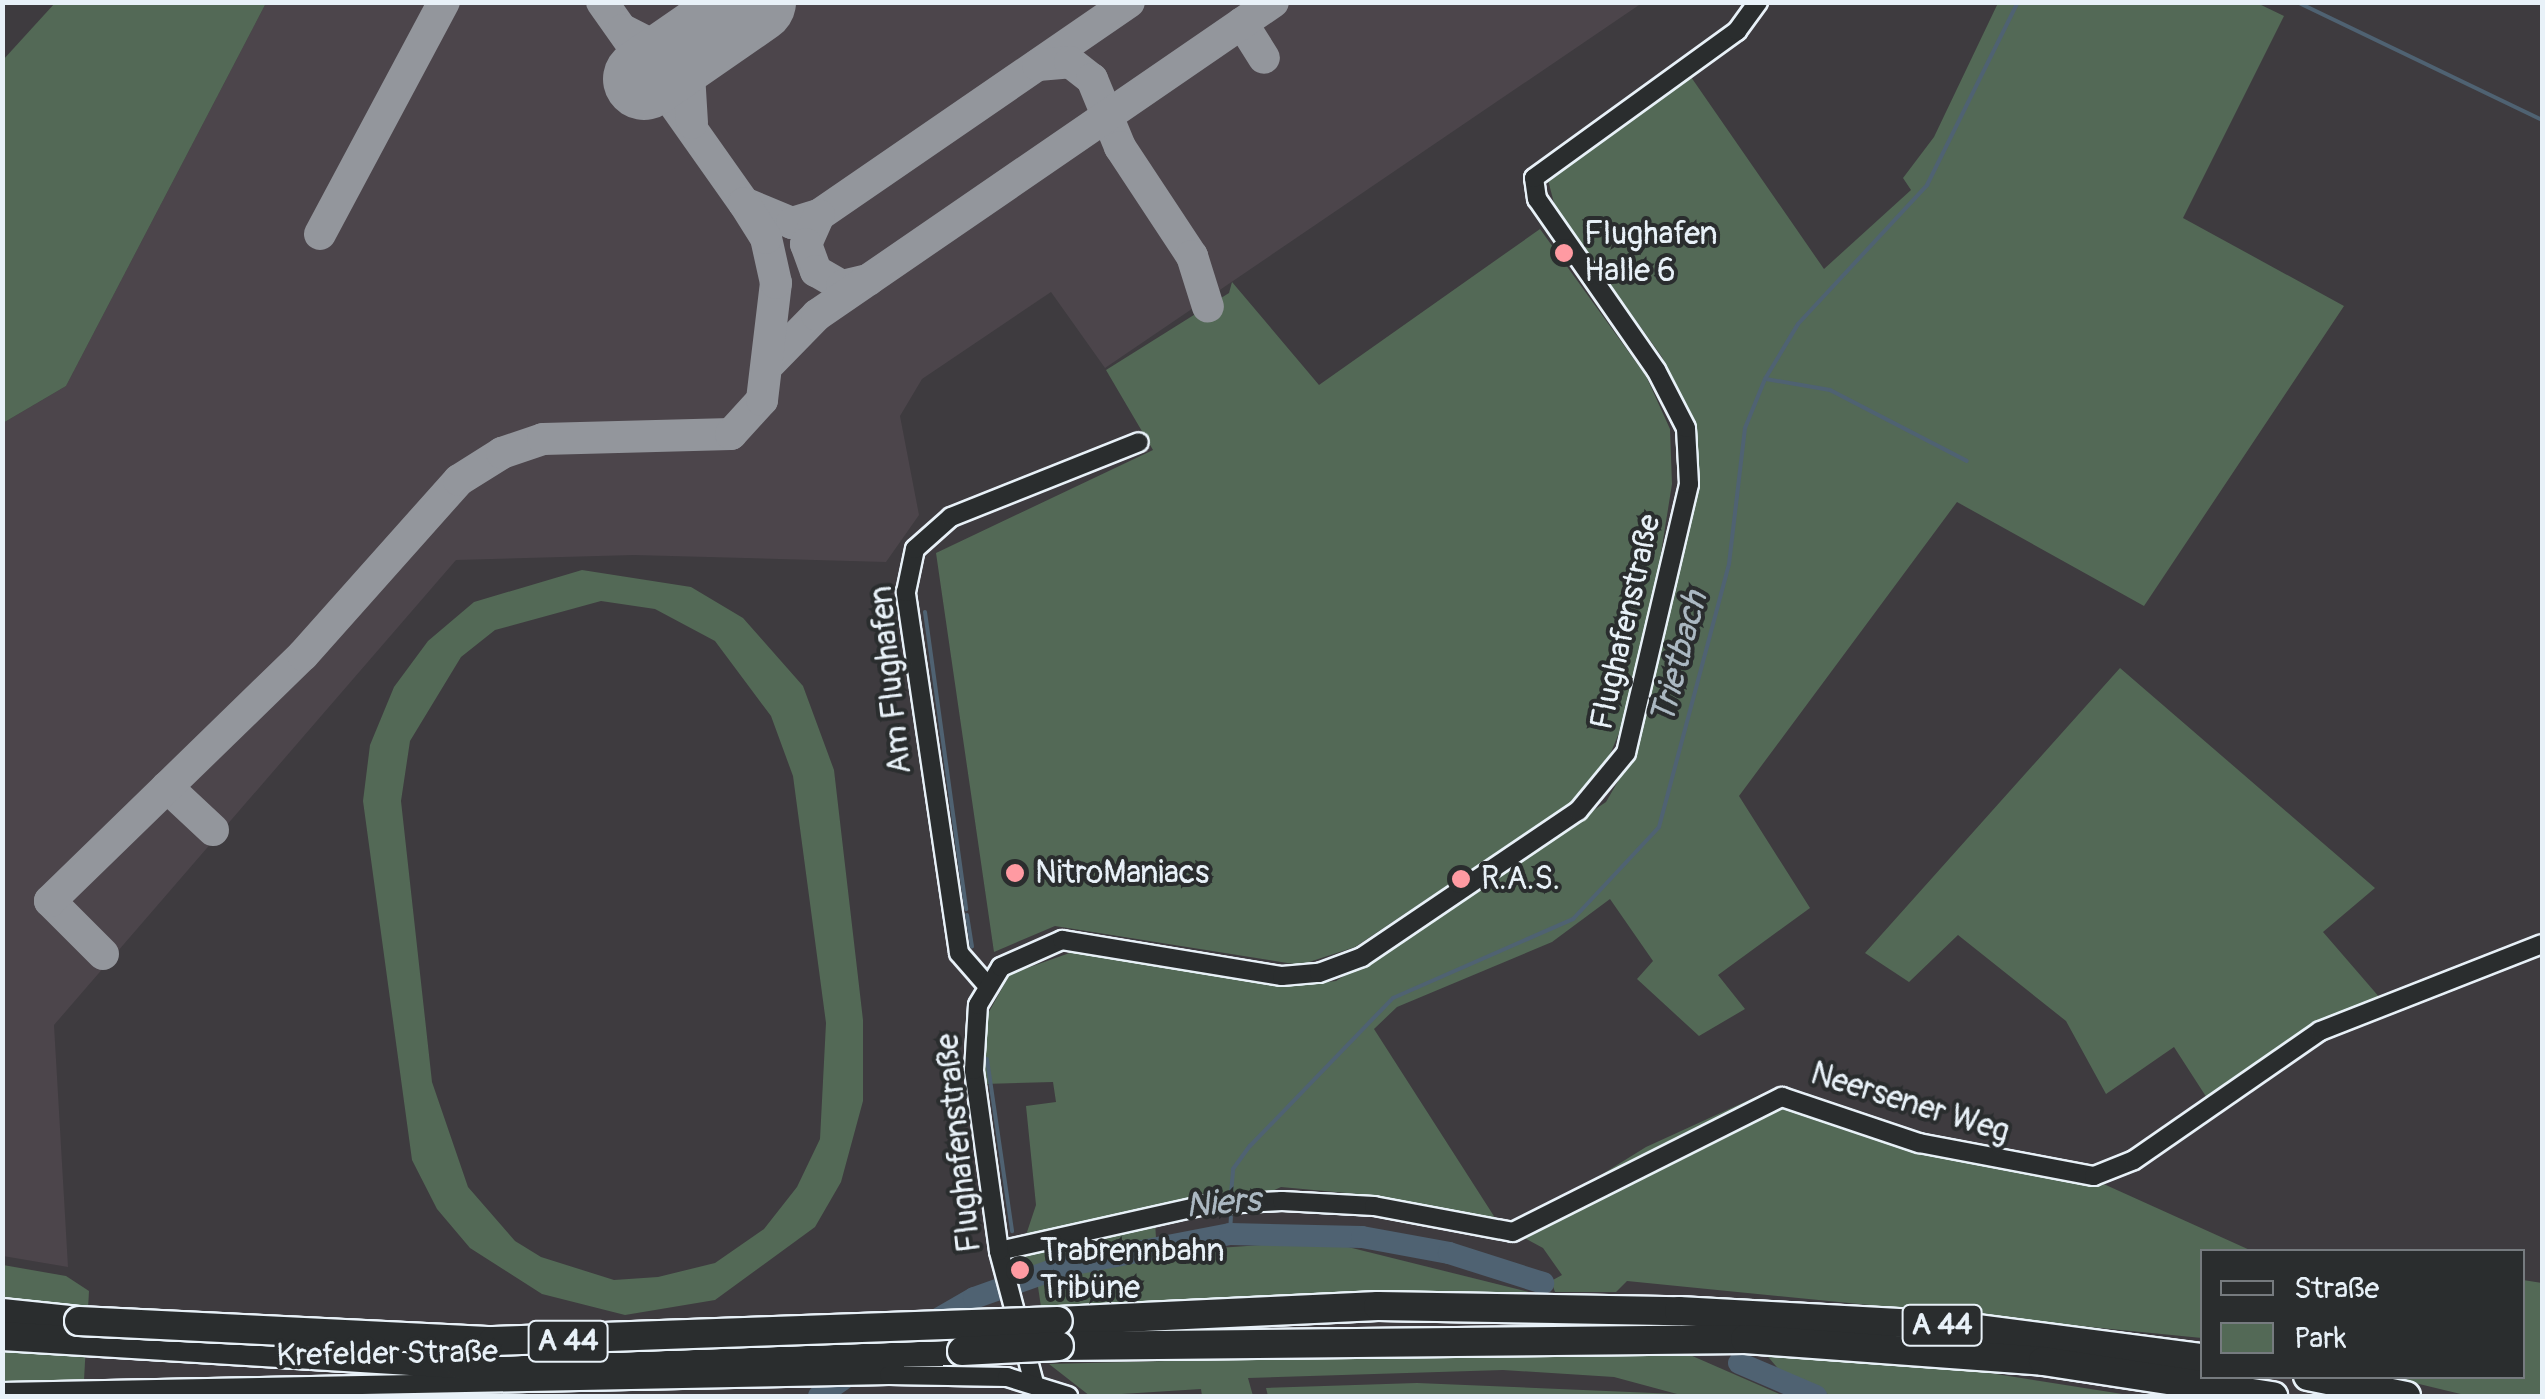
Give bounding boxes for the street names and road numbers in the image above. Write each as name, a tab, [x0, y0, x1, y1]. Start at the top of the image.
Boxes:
street label: Flughafenstraße	[1583, 511, 1669, 733]
street label: Am Flughafen	[862, 584, 920, 776]
street label: Flughafenstraße	[928, 1032, 990, 1254]
street label: Neersener Weg	[1806, 1055, 2014, 1151]
road number: A 44	[1900, 1300, 1984, 1350]
road number: A 44	[526, 1316, 610, 1366]
street label: Krefelder Straße	[276, 1333, 498, 1375]

